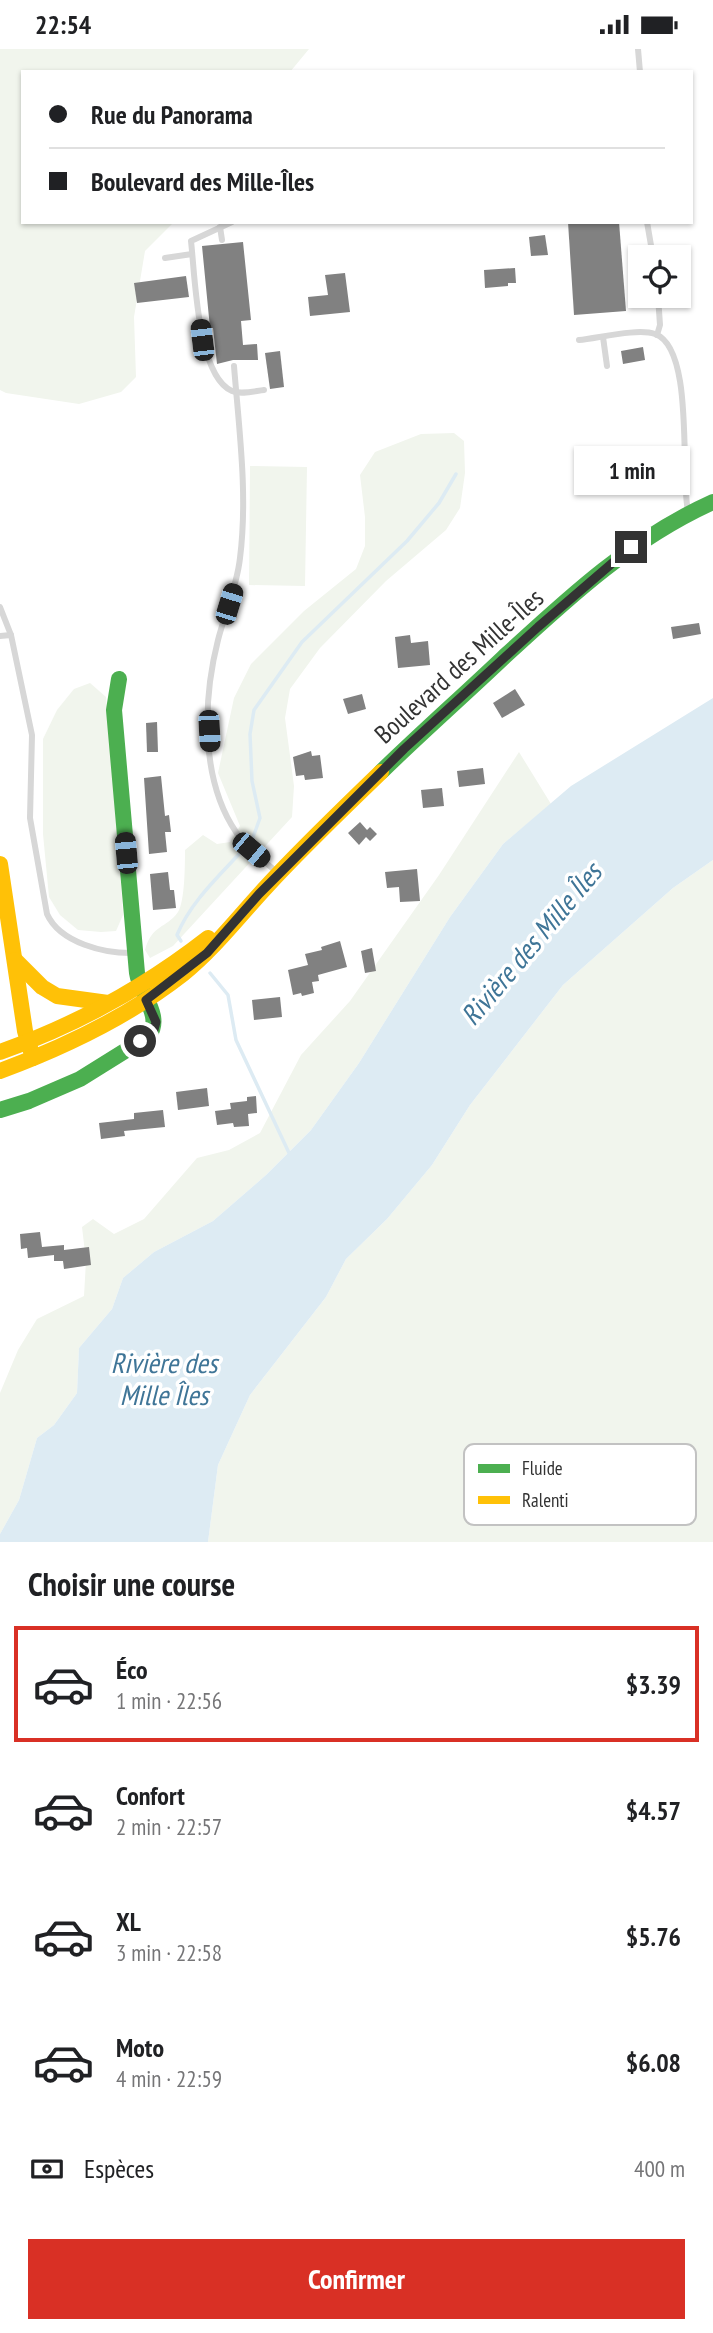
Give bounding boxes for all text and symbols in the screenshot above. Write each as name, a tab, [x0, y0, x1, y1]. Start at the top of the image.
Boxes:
text: 22:54	[35, 8, 91, 41]
text: Rue du Panorama	[91, 98, 253, 131]
text: Boulevard des Mille-Îles	[91, 165, 314, 198]
map controls	[628, 245, 691, 308]
button: locate	[628, 245, 691, 308]
car	[190, 318, 215, 362]
callout: 1 min	[573, 445, 689, 495]
text: 1 min	[609, 456, 655, 485]
route end	[615, 531, 647, 563]
car	[213, 581, 246, 627]
street label: Boulevard des Mille-Îles	[367, 581, 550, 750]
car	[198, 709, 221, 753]
car	[229, 828, 274, 872]
car	[114, 831, 139, 875]
water label: Rivière des Mille Îles	[452, 853, 611, 1032]
route start	[124, 1025, 156, 1057]
water label: Rivière des Mille Îles	[111, 1344, 220, 1413]
legend	[464, 1444, 696, 1525]
text: Fluide	[522, 1456, 563, 1480]
text: Ralenti	[522, 1488, 569, 1512]
text: Choisir une course	[28, 1563, 235, 1605]
icon: car	[32, 1653, 95, 1716]
text: Éco	[116, 1653, 148, 1686]
text: $3.39	[626, 1668, 681, 1701]
text: 1 min · 22:56	[116, 1686, 222, 1715]
icon: car	[32, 1779, 95, 1842]
text: Confort	[116, 1779, 185, 1812]
text: $4.57	[626, 1794, 681, 1827]
text: 2 min · 22:57	[116, 1812, 222, 1841]
icon: car	[32, 1905, 95, 1968]
text: XL	[116, 1905, 141, 1938]
text: $5.76	[626, 1920, 681, 1953]
text: 3 min · 22:58	[116, 1938, 222, 1967]
icon: car	[32, 2031, 95, 2094]
text: Moto	[116, 2031, 164, 2064]
text: $6.08	[626, 2046, 681, 2079]
text: 4 min · 22:59	[116, 2064, 222, 2093]
icon: cash	[28, 2150, 66, 2188]
text: Espèces	[84, 2152, 154, 2185]
text: 400 m	[634, 2154, 685, 2183]
button: Confirmer	[28, 2239, 685, 2319]

